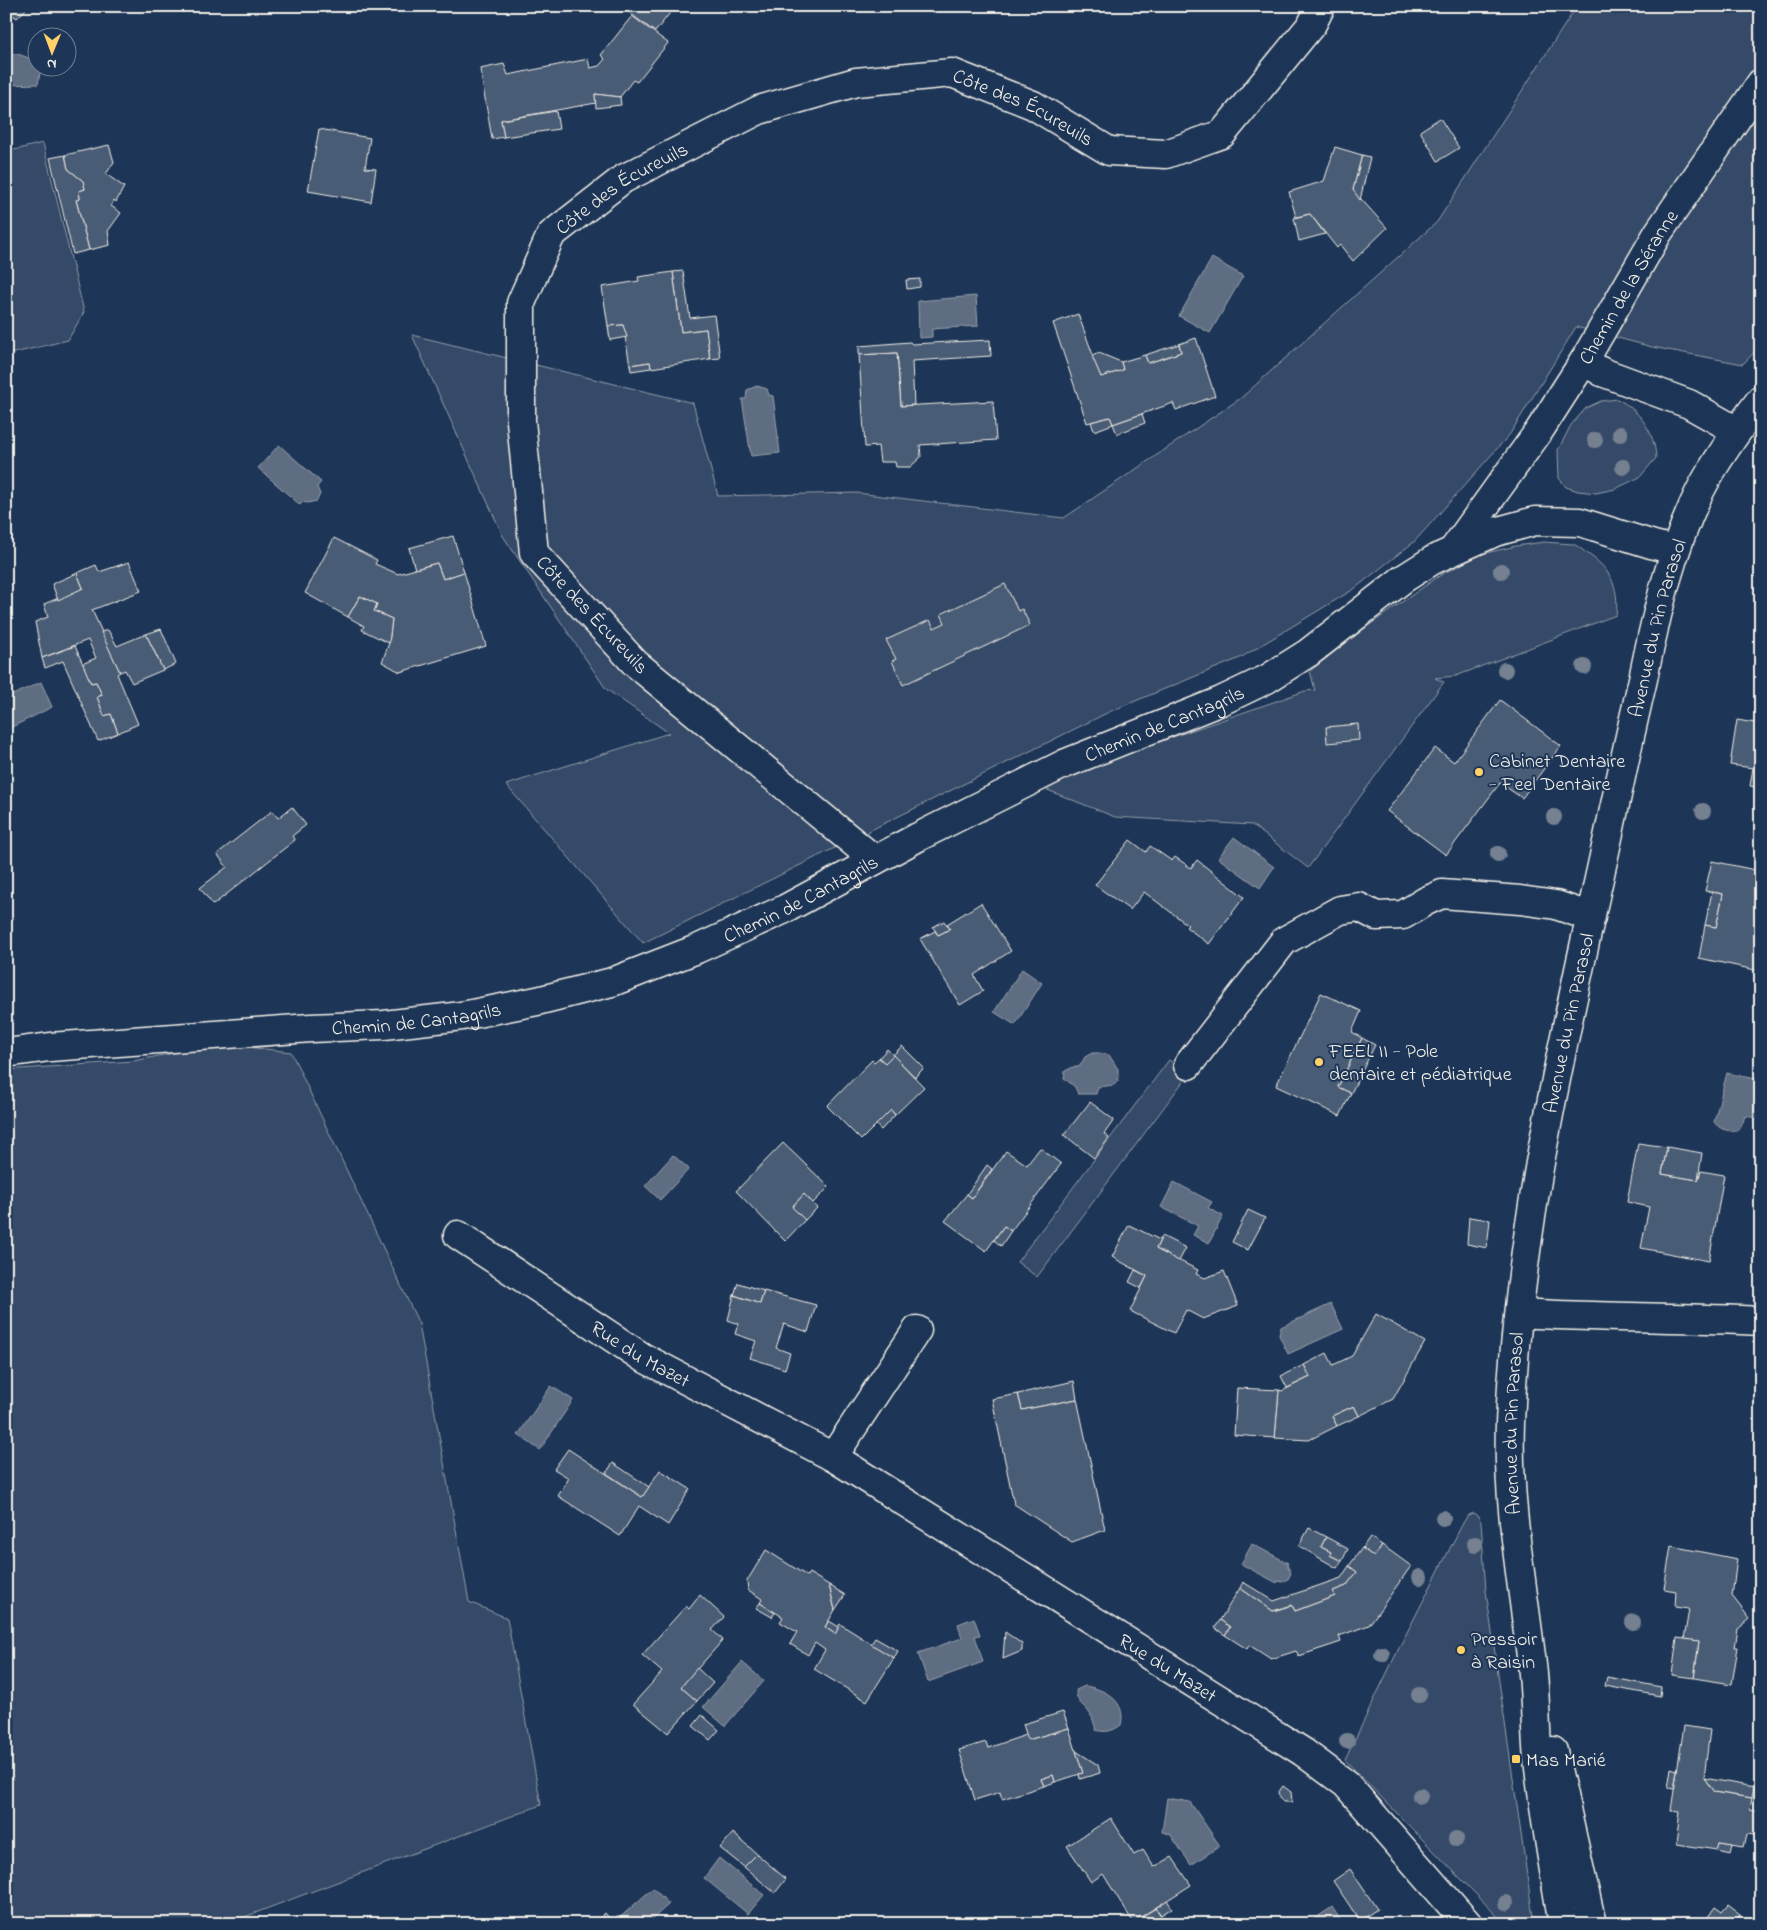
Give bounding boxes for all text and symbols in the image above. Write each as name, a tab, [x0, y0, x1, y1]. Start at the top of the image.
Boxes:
north arrow	[28, 28, 78, 78]
text: N	[47, 53, 57, 74]
street label: Côte des Écureuils	[948, 63, 1098, 155]
street label: Côte des Écureuils	[550, 136, 694, 243]
street label: Chemin de la Séranne	[1573, 205, 1687, 371]
street label: Avenue du Pin Parasol	[1623, 535, 1695, 720]
street label: Côte des Écureuils	[528, 550, 654, 682]
street label: Chemin de Cantagrils	[1081, 680, 1250, 771]
place label: Cabinet Dentaire - Feel Dentaire	[1489, 748, 1625, 800]
marker: Cabinet Dentaire - Feel Dentaire	[1473, 766, 1485, 778]
street label: Chemin de Cantagrils	[719, 849, 884, 952]
street label: Avenue du Pin Parasol	[1537, 931, 1604, 1116]
street label: Chemin de Cantagrils	[331, 996, 504, 1044]
place label: FEEL II - Pole dentaire et pédiatrique	[1328, 1038, 1512, 1090]
marker: FEEL II - Pole dentaire et pédiatrique	[1313, 1056, 1325, 1068]
street label: Rue du Mazet	[584, 1315, 695, 1397]
street label: Avenue du Pin Parasol	[1498, 1331, 1533, 1516]
place label: Pressoir à Raisin	[1471, 1626, 1538, 1678]
street label: Rue du Mazet	[1112, 1628, 1222, 1711]
marker: Pressoir à Raisin	[1455, 1644, 1467, 1656]
place label: Mas Marié	[1526, 1747, 1606, 1776]
marker: Mas Marié	[1510, 1753, 1522, 1765]

